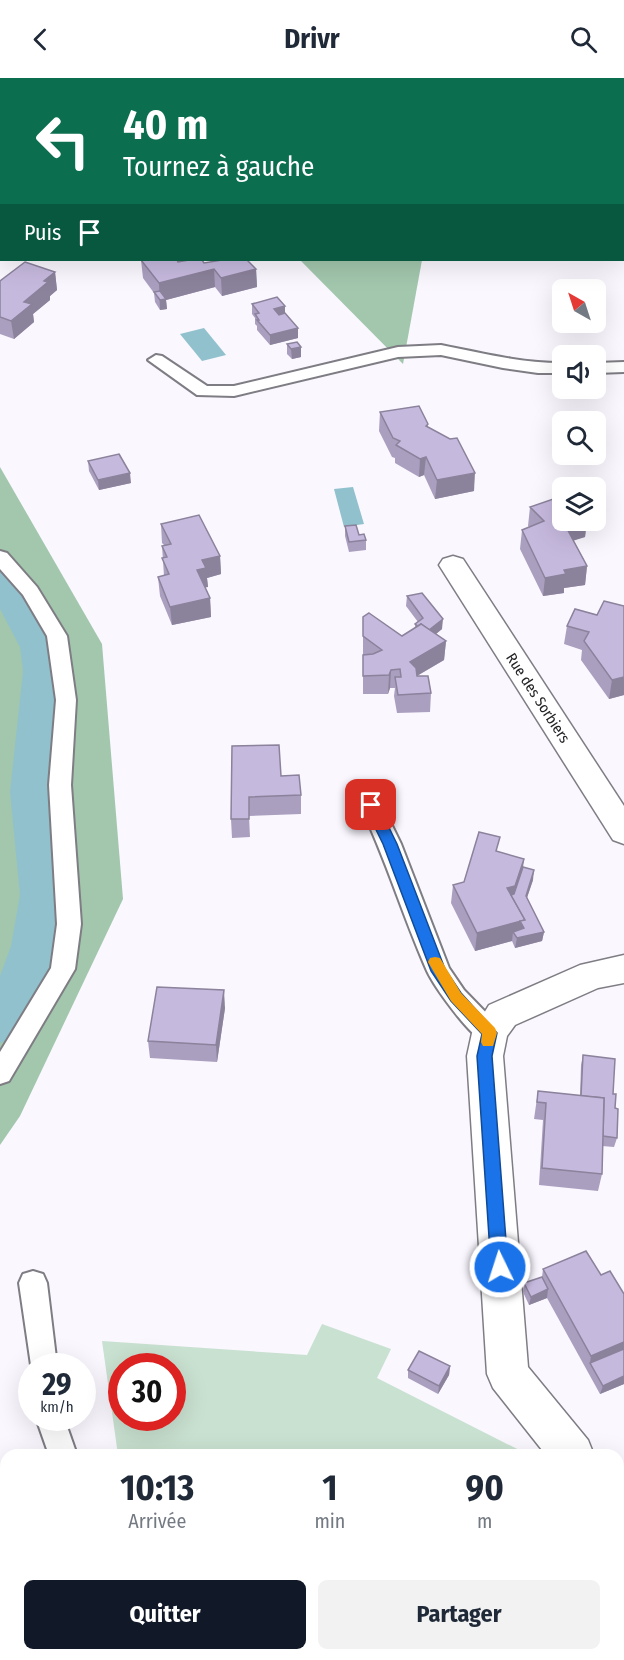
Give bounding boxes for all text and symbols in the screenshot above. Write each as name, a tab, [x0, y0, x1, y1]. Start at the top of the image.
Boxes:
icon: back	[24, 23, 57, 56]
text: Drivr	[284, 23, 340, 55]
icon: search	[567, 23, 600, 56]
text: 40 m	[123, 100, 208, 150]
icon: left	[24, 102, 102, 180]
text: Tournez à gauche	[123, 151, 314, 183]
icon: arrive	[73, 216, 106, 249]
text: Puis	[24, 219, 61, 246]
north arrow	[552, 279, 606, 333]
map controls	[552, 279, 606, 531]
button: sound	[552, 345, 606, 399]
button: search	[552, 411, 606, 465]
button: layers	[552, 477, 606, 531]
street label: Rue des Sorbiers	[502, 650, 574, 746]
pin	[345, 779, 396, 830]
icon: arrive	[354, 788, 387, 821]
position arrow	[468, 1235, 532, 1299]
speed limit sign: 30	[108, 1353, 186, 1431]
text: 29	[42, 1367, 72, 1403]
text: km/h	[40, 1398, 74, 1416]
text: 10:13	[120, 1466, 194, 1510]
text: 1	[322, 1466, 338, 1510]
text: 90	[466, 1466, 504, 1510]
text: Arrivée	[128, 1509, 186, 1533]
text: min	[314, 1509, 345, 1533]
text: m	[477, 1509, 492, 1533]
button: Quitter	[24, 1580, 306, 1649]
button: Partager	[318, 1580, 600, 1649]

